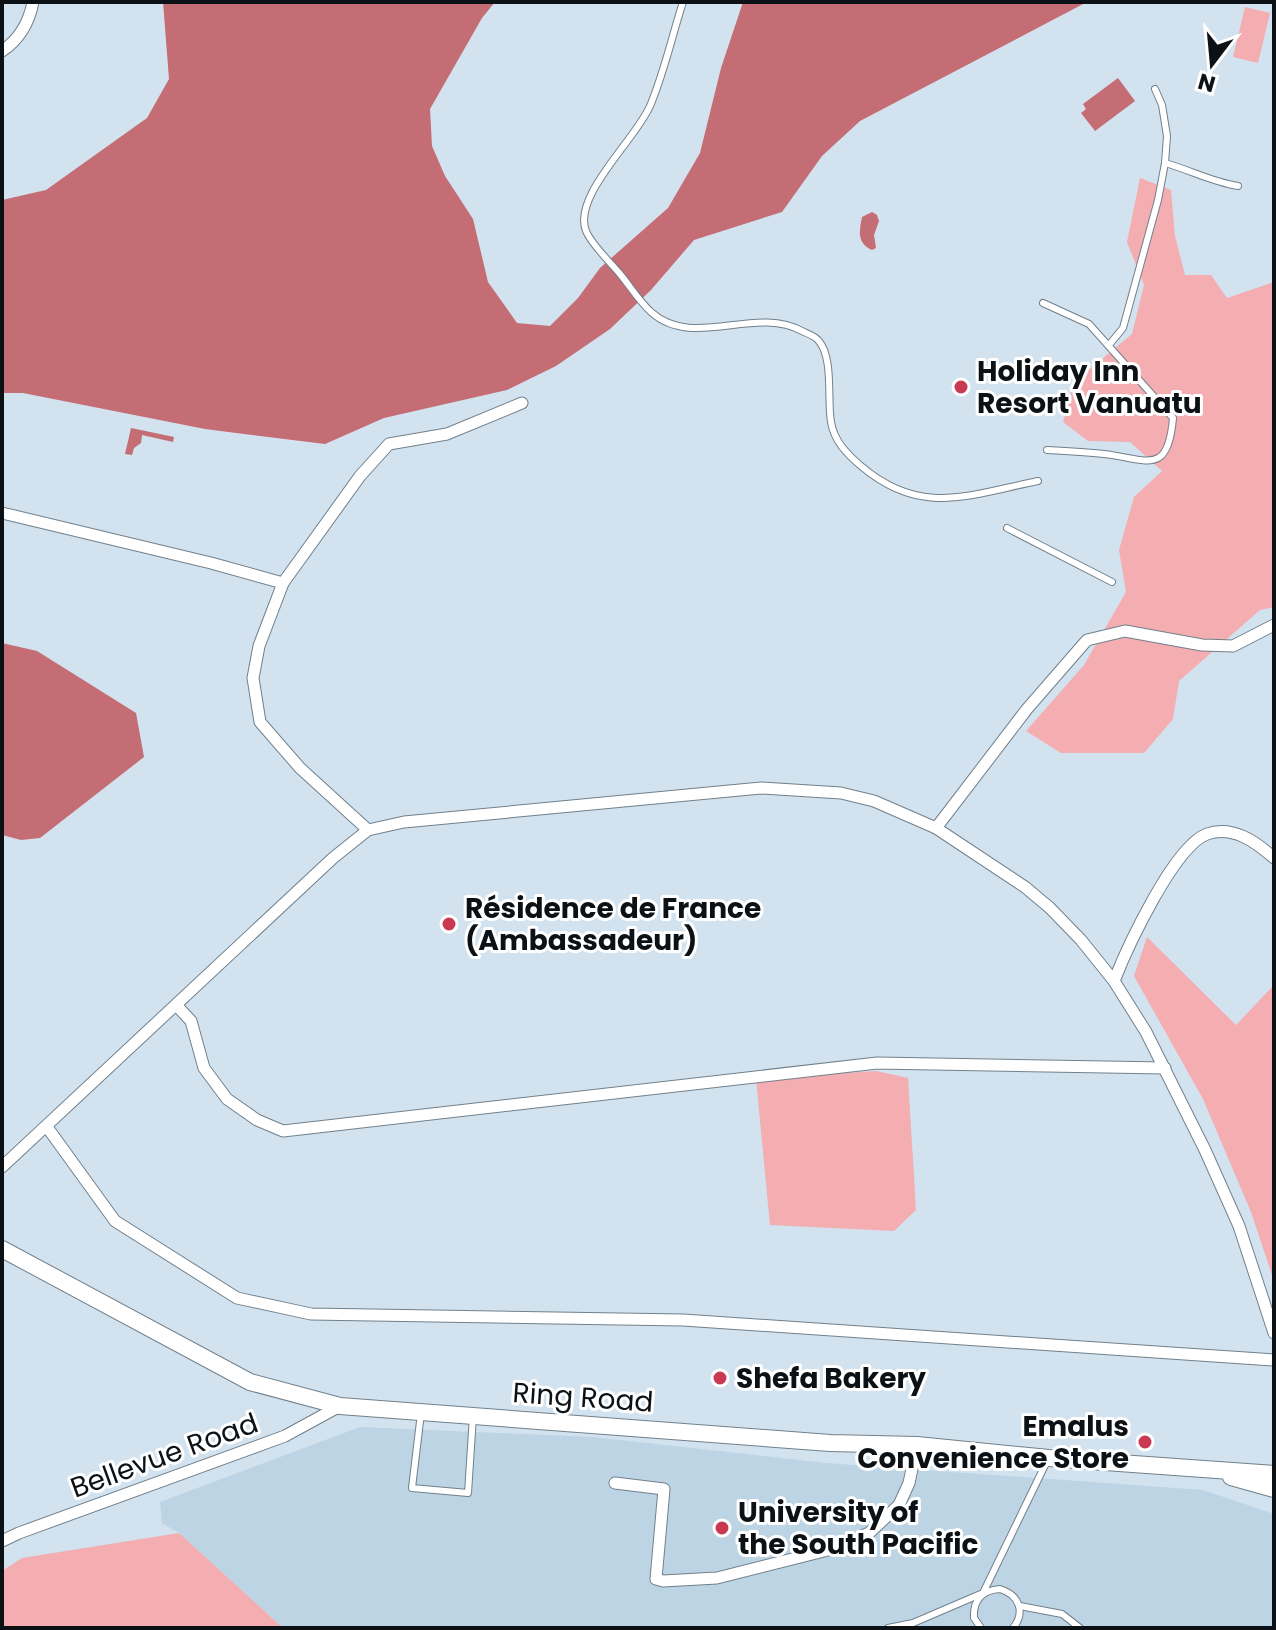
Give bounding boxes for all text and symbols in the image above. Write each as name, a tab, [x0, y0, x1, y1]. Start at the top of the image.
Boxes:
north arrow	[1172, 24, 1252, 104]
text: N	[1194, 66, 1219, 100]
place label: Holiday Inn Resort Vanuatu	[977, 352, 1202, 423]
marker: Holiday Inn Resort Vanuatu	[952, 378, 970, 396]
place label: Résidence de France (Ambassadeur)	[465, 889, 761, 960]
marker: Résidence de France (Ambassadeur)	[440, 915, 458, 933]
place label: Shefa Bakery	[736, 1359, 926, 1398]
marker: Shefa Bakery	[711, 1369, 729, 1387]
street label: Ring Road	[511, 1373, 655, 1422]
street label: Bellevue Road	[65, 1403, 263, 1507]
place label: Emalus Convenience Store	[857, 1407, 1129, 1478]
marker: Emalus Convenience Store	[1136, 1433, 1154, 1451]
place label: University of the South Pacific	[738, 1493, 979, 1564]
marker: University of the South Pacific	[713, 1519, 731, 1537]

